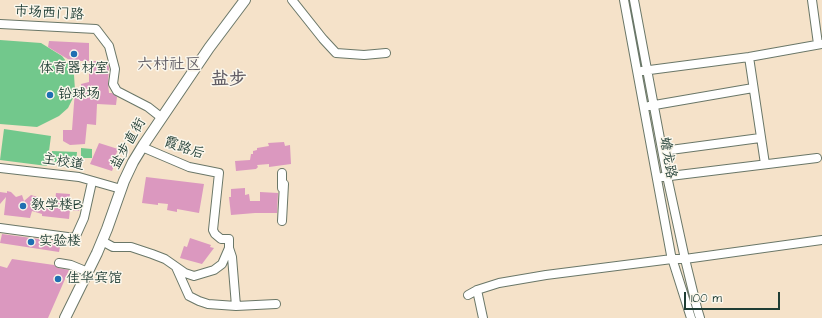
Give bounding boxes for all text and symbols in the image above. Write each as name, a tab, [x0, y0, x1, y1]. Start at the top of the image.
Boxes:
street label: 市场西门路	[14, 4, 84, 24]
marker: 体育器材室	[69, 49, 79, 59]
district label: 六村社区	[137, 56, 201, 76]
place label: 体育器材室	[39, 61, 109, 77]
district label: 盐步	[211, 69, 247, 91]
place label: 铅球场	[58, 87, 100, 103]
marker: 铅球场	[45, 90, 55, 100]
street label: 盐步直街	[108, 116, 150, 172]
street label: 霞路后	[161, 134, 207, 164]
street label: 蟾龙路	[655, 136, 679, 180]
street label: 主校道	[41, 151, 85, 175]
place label: 教学楼B	[31, 198, 83, 214]
marker: 教学楼B	[18, 201, 28, 211]
place label: 实验楼	[39, 234, 81, 250]
marker: 实验楼	[26, 237, 36, 247]
place label: 佳华宾馆	[66, 271, 122, 287]
marker: 佳华宾馆	[53, 274, 63, 284]
scale bar	[686, 284, 782, 310]
text: 100 m	[691, 290, 722, 307]

